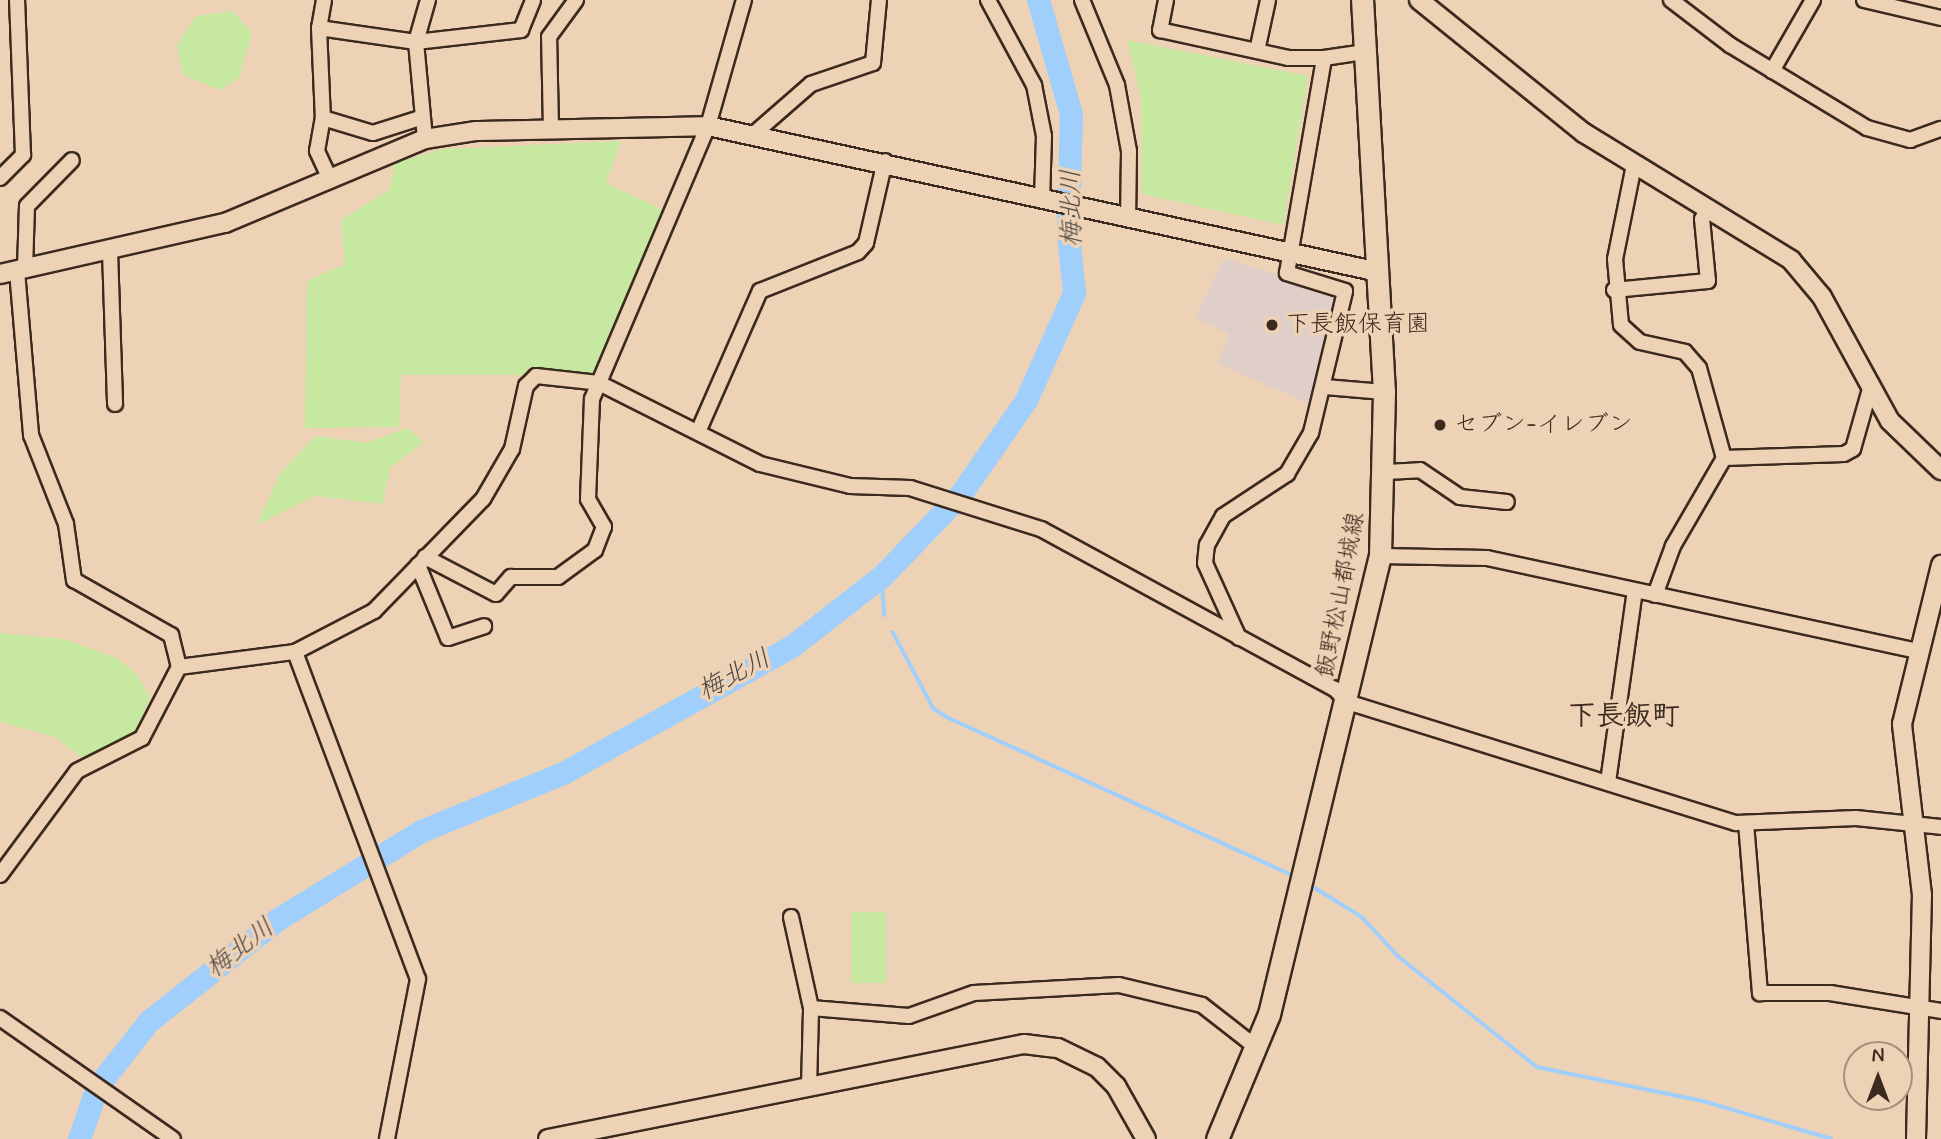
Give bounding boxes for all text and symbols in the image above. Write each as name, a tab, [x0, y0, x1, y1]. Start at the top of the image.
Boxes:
water label: 梅北川	[1057, 169, 1089, 247]
place label: 下長飯保育園	[1286, 311, 1430, 339]
marker: 下長飯保育園	[1264, 317, 1280, 333]
place label: セブン-イレブン	[1454, 411, 1633, 439]
marker: セブン-イレブン	[1432, 417, 1448, 433]
street label: 飯野松山都城線	[1311, 510, 1371, 680]
water label: 梅北川	[693, 644, 777, 708]
district label: 下長飯町	[1568, 700, 1680, 734]
water label: 梅北川	[201, 913, 281, 985]
north arrow	[1843, 1041, 1913, 1111]
text: N	[1872, 1044, 1884, 1069]

